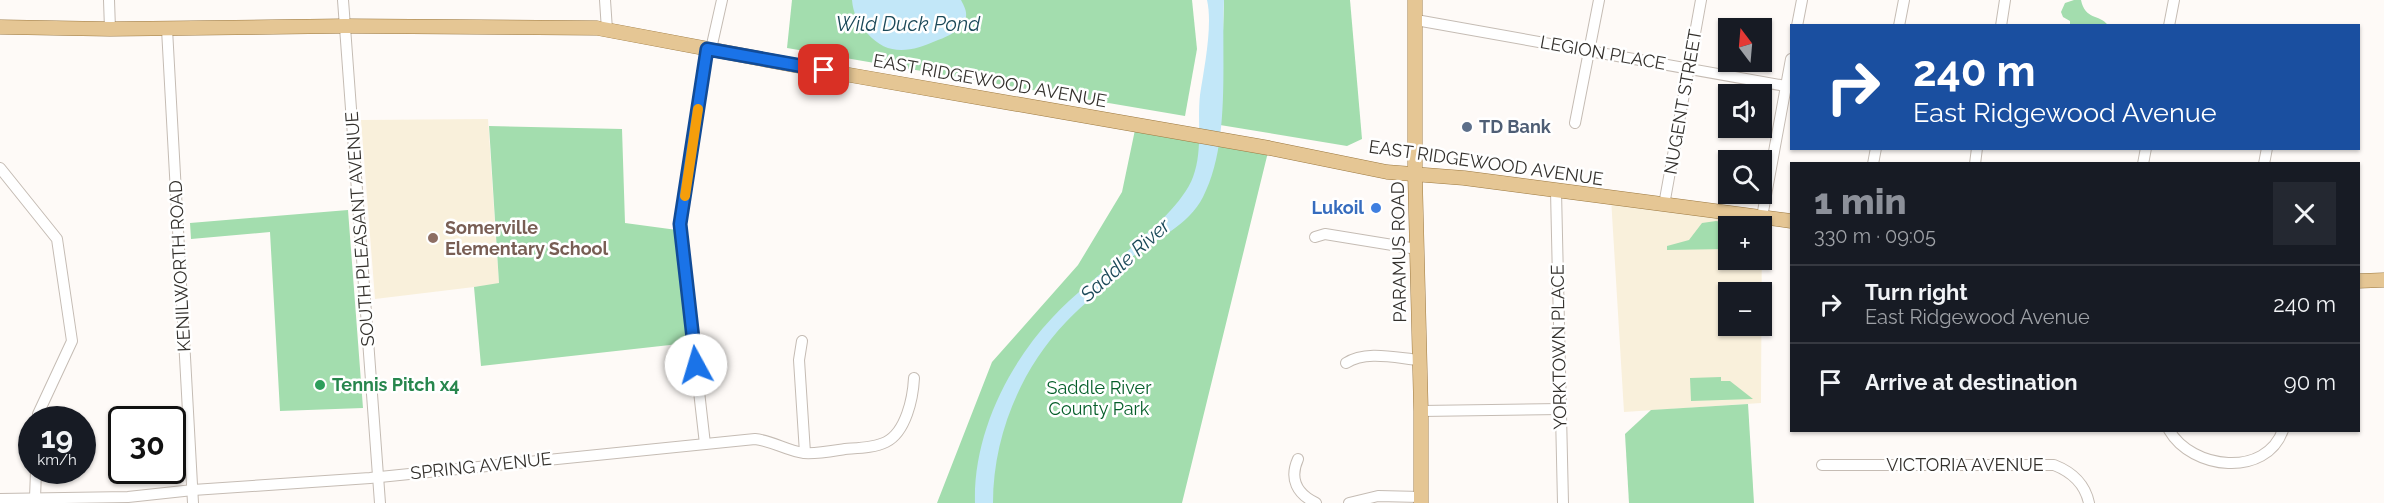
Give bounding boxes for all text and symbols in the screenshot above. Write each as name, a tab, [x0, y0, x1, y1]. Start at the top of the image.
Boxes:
water label: Wild Duck Pond	[836, 12, 981, 36]
north arrow	[1718, 18, 1772, 72]
map controls	[1718, 18, 1772, 336]
street label: NUGENT STREET	[1659, 28, 1706, 176]
street label: LEGION PLACE	[1539, 31, 1668, 74]
pin	[798, 44, 849, 95]
text: 240 m	[1913, 47, 2036, 96]
icon: right	[1814, 48, 1892, 126]
street label: EAST RIDGEWOOD AVENUE	[872, 50, 1109, 111]
icon: arrive	[807, 53, 840, 86]
button: sound	[1718, 84, 1772, 138]
text: East Ridgewood Avenue	[1913, 97, 2217, 128]
street label: SOUTH PLEASANT AVENUE	[341, 111, 378, 347]
place label: TD Bank	[1479, 116, 1552, 137]
marker: TD Bank	[1460, 120, 1474, 134]
street label: EAST RIDGEWOOD AVENUE	[1367, 136, 1605, 189]
button: search	[1718, 150, 1772, 204]
street label: KENILWORTH ROAD	[165, 180, 194, 352]
text: 1 min	[1814, 180, 1906, 222]
street label: PARAMUS ROAD	[1387, 181, 1410, 323]
button: close	[2273, 182, 2336, 245]
place label: Lukoil	[1312, 197, 1364, 218]
marker: Lukoil	[1369, 201, 1383, 215]
water label: Saddle River	[1074, 213, 1176, 307]
button: +	[1718, 216, 1772, 270]
place label: Somerville Elementary School	[445, 217, 609, 259]
text: 330 m · 09:05	[1814, 224, 1936, 248]
marker: Somerville Elementary School	[426, 231, 440, 245]
street label: YORKTOWN PLACE	[1547, 264, 1570, 430]
text: Turn right	[1865, 279, 1968, 305]
button: −	[1718, 282, 1772, 336]
icon: right	[1814, 288, 1847, 321]
text: 240 m	[2273, 291, 2336, 317]
text: East Ridgewood Avenue	[1865, 305, 2090, 329]
position arrow	[664, 333, 728, 397]
icon: arrive	[1814, 366, 1847, 399]
text: Arrive at destination	[1865, 369, 2078, 395]
text: 90 m	[2284, 369, 2336, 395]
place label: Tennis Pitch x4	[332, 374, 459, 395]
park label: Saddle River County Park	[1047, 377, 1152, 419]
marker: Tennis Pitch x4	[313, 378, 327, 392]
speed limit sign: 30	[108, 406, 186, 484]
text: 19	[41, 420, 73, 455]
street label: SPRING AVENUE	[409, 448, 553, 483]
text: km/h	[37, 451, 77, 469]
street label: VICTORIA AVENUE	[1886, 454, 2044, 475]

